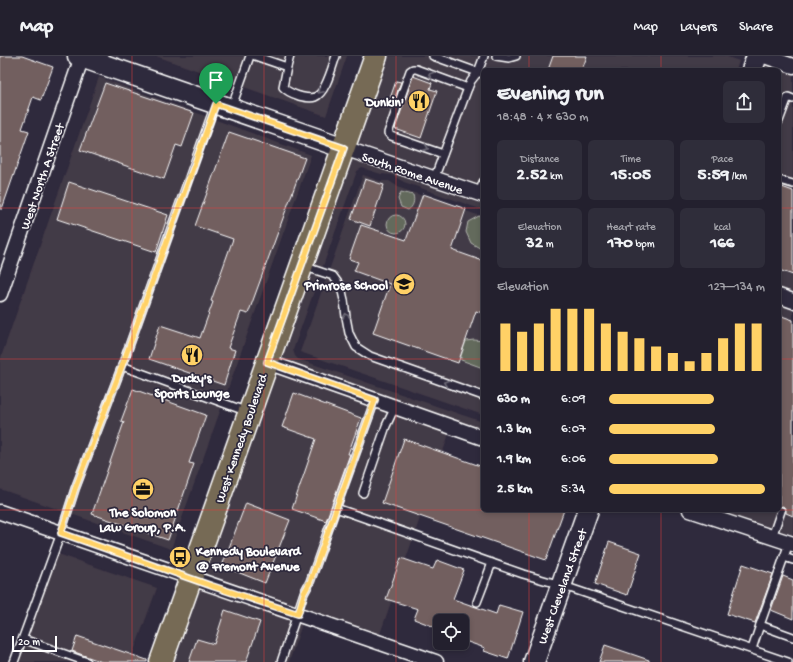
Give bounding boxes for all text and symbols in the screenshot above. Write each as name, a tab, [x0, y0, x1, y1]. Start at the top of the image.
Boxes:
text: Map	[20, 16, 53, 39]
text: Map	[634, 19, 658, 36]
text: Layers	[680, 19, 717, 36]
text: Share	[739, 19, 773, 36]
pin	[199, 63, 233, 104]
icon: arrive	[205, 69, 227, 91]
one-way arrow	[428, 71, 435, 79]
button: share	[723, 81, 765, 123]
text: Evening run	[497, 82, 604, 108]
one-way arrow	[318, 87, 325, 94]
restaurant icon: Dunkin'	[406, 88, 432, 114]
place label: Dunkin'	[364, 96, 404, 111]
text: 18:48 · 4 × 630 m	[497, 110, 589, 125]
street label: West North A Street	[18, 120, 69, 232]
one-way arrow	[422, 144, 429, 152]
street label: South Rome Avenue	[360, 150, 465, 199]
text: Distance	[520, 154, 559, 166]
text: Time	[621, 154, 641, 166]
text: Pace	[712, 154, 733, 166]
text: 2.52	[517, 166, 547, 186]
text: 15:05	[611, 166, 651, 186]
text: 5:59	[697, 166, 729, 186]
text: km	[547, 171, 563, 183]
text: /km	[729, 171, 747, 183]
text: Elevation	[518, 222, 562, 234]
text: Heart rate	[606, 222, 656, 234]
text: kcal	[714, 222, 731, 234]
text: 32	[526, 234, 543, 254]
text: 170	[607, 234, 633, 254]
text: 166	[710, 234, 734, 254]
text: m	[543, 239, 553, 251]
text: bpm	[633, 239, 654, 251]
school or university icon: Primrose School	[391, 271, 417, 297]
place label: Primrose School	[303, 279, 388, 294]
text: Elevation	[497, 280, 549, 295]
text: 127–134 m	[708, 280, 765, 295]
one-way arrow	[342, 313, 351, 319]
restaurant icon: Ducky's Sports Lounge	[179, 342, 205, 368]
street label: West Kennedy Boulevard	[213, 371, 272, 505]
place label: Ducky's Sports Lounge	[155, 372, 231, 403]
one-way arrow	[443, 379, 450, 388]
text: 630 m	[497, 392, 530, 407]
text: 6:09	[561, 392, 586, 407]
text: 1.3 km	[497, 422, 531, 437]
text: 6:07	[561, 422, 586, 437]
text: 1.9 km	[497, 452, 531, 467]
text: 6:06	[561, 452, 586, 467]
office icon: The Solomon Law Group, P.A.	[130, 476, 156, 502]
text: 2.5 km	[497, 482, 532, 497]
text: 5:34	[561, 482, 585, 497]
place label: The Solomon Law Group, P.A.	[99, 506, 187, 537]
street label: West Cleveland Street	[536, 526, 592, 647]
bus stop icon: Kennedy Boulevard @ Fremont Avenue	[167, 544, 193, 570]
place label: Kennedy Boulevard @ Fremont Avenue	[195, 545, 302, 575]
map controls	[433, 614, 469, 650]
button: locate	[433, 614, 469, 650]
scale bar	[12, 634, 57, 653]
text: 20 m	[18, 637, 40, 649]

